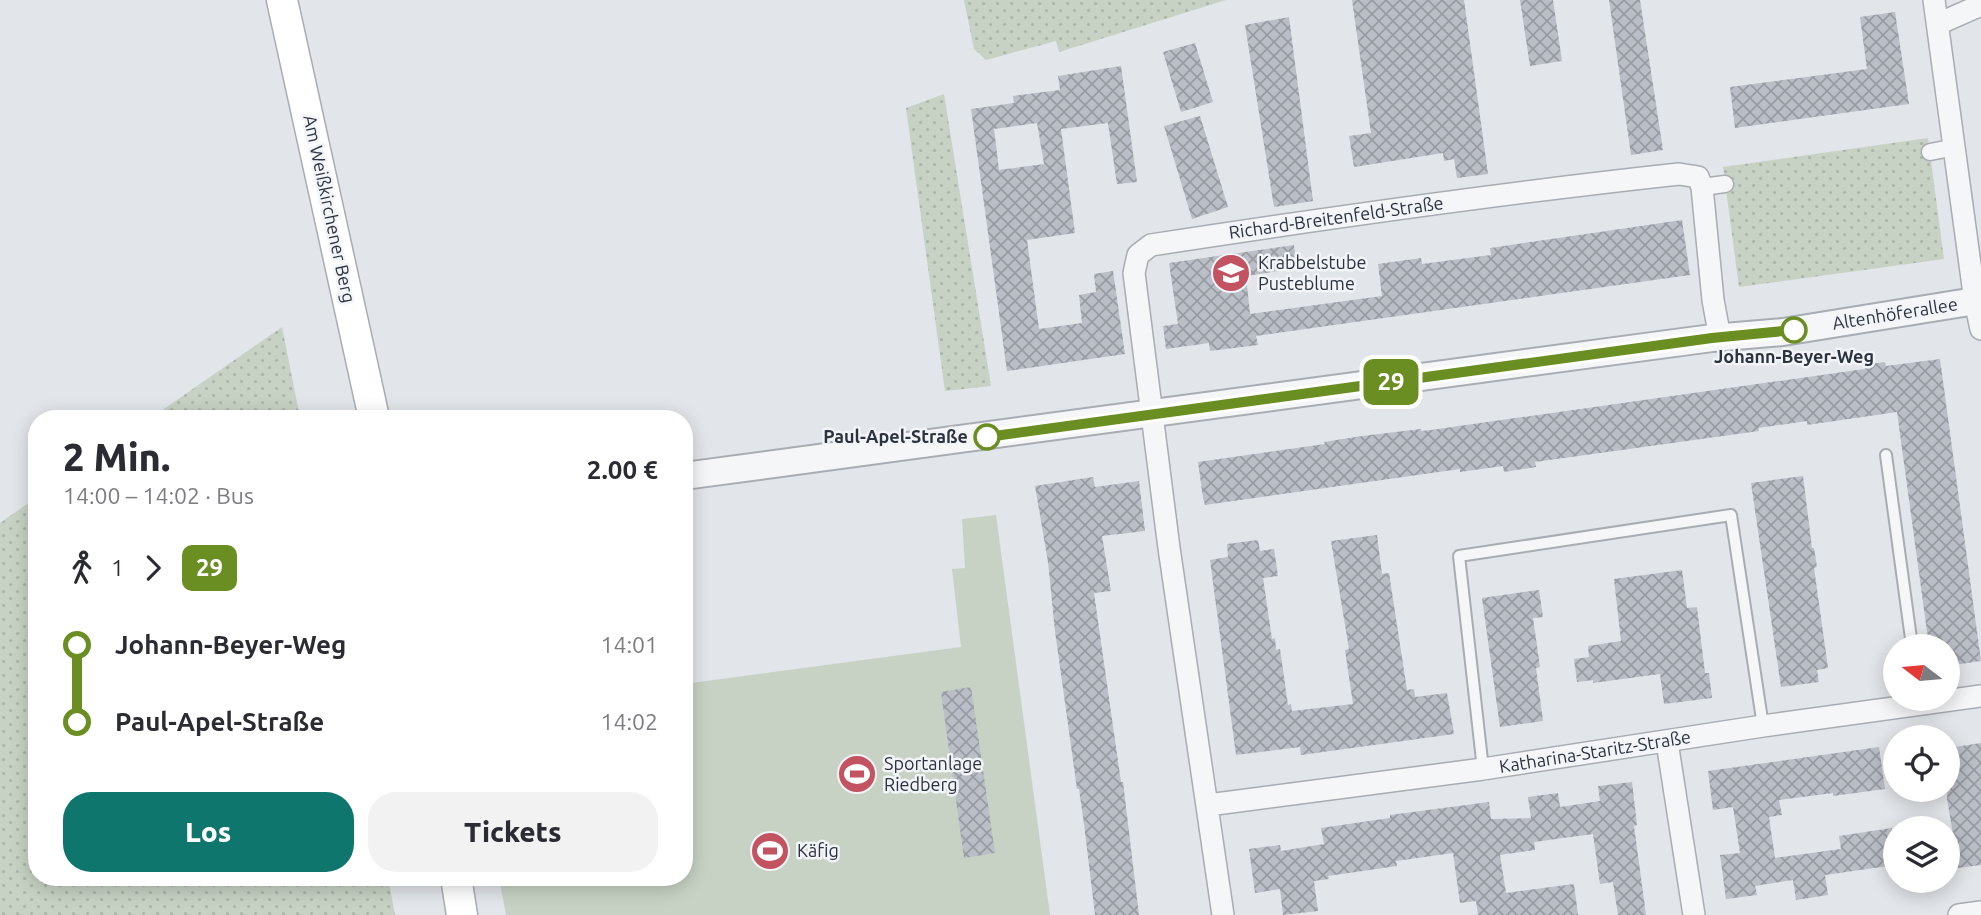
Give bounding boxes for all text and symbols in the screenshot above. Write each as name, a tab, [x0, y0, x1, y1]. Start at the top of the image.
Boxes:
street label: Am Weißkirchener Berg	[300, 113, 360, 304]
street label: Richard-Breitenfeld-Straße	[1227, 192, 1444, 242]
school or university icon: Krabbelstube Pusteblume	[1210, 252, 1252, 294]
place label: Krabbelstube Pusteblume	[1258, 252, 1366, 293]
street label: Altenhöferallee	[1831, 293, 1959, 333]
marker: Johann-Beyer-Weg	[1781, 317, 1807, 343]
place label: Johann-Beyer-Weg	[1714, 346, 1874, 366]
line badge: 29	[1360, 359, 1422, 405]
text: 29	[1377, 368, 1405, 395]
marker: Paul-Apel-Straße	[974, 424, 1000, 450]
place label: Paul-Apel-Straße	[823, 426, 968, 446]
text: 2 Min.	[63, 436, 170, 478]
text: 2.00 €	[587, 455, 658, 484]
text: 14:00 – 14:02 · Bus	[63, 483, 254, 508]
icon: walk	[63, 549, 101, 587]
icon: forward	[134, 549, 172, 587]
text: 29	[196, 554, 223, 581]
text: 1	[111, 555, 124, 580]
text: Johann-Beyer-Weg	[115, 630, 346, 659]
text: 14:01	[600, 632, 658, 657]
north arrow	[1883, 634, 1960, 710]
map controls	[1883, 634, 1960, 893]
text: Paul-Apel-Straße	[115, 707, 324, 736]
text: 14:02	[600, 709, 658, 734]
button: locate	[1883, 725, 1960, 802]
street label: Katharina-Staritz-Straße	[1498, 726, 1692, 776]
sports icon: Sportanlage Riedberg	[836, 753, 878, 795]
place label: Sportanlage Riedberg	[884, 753, 982, 794]
button: Los	[63, 792, 354, 872]
button: Tickets	[368, 792, 658, 872]
button: layers	[1883, 816, 1960, 893]
sports icon: Käfig	[749, 830, 791, 872]
place label: Käfig	[797, 840, 839, 860]

